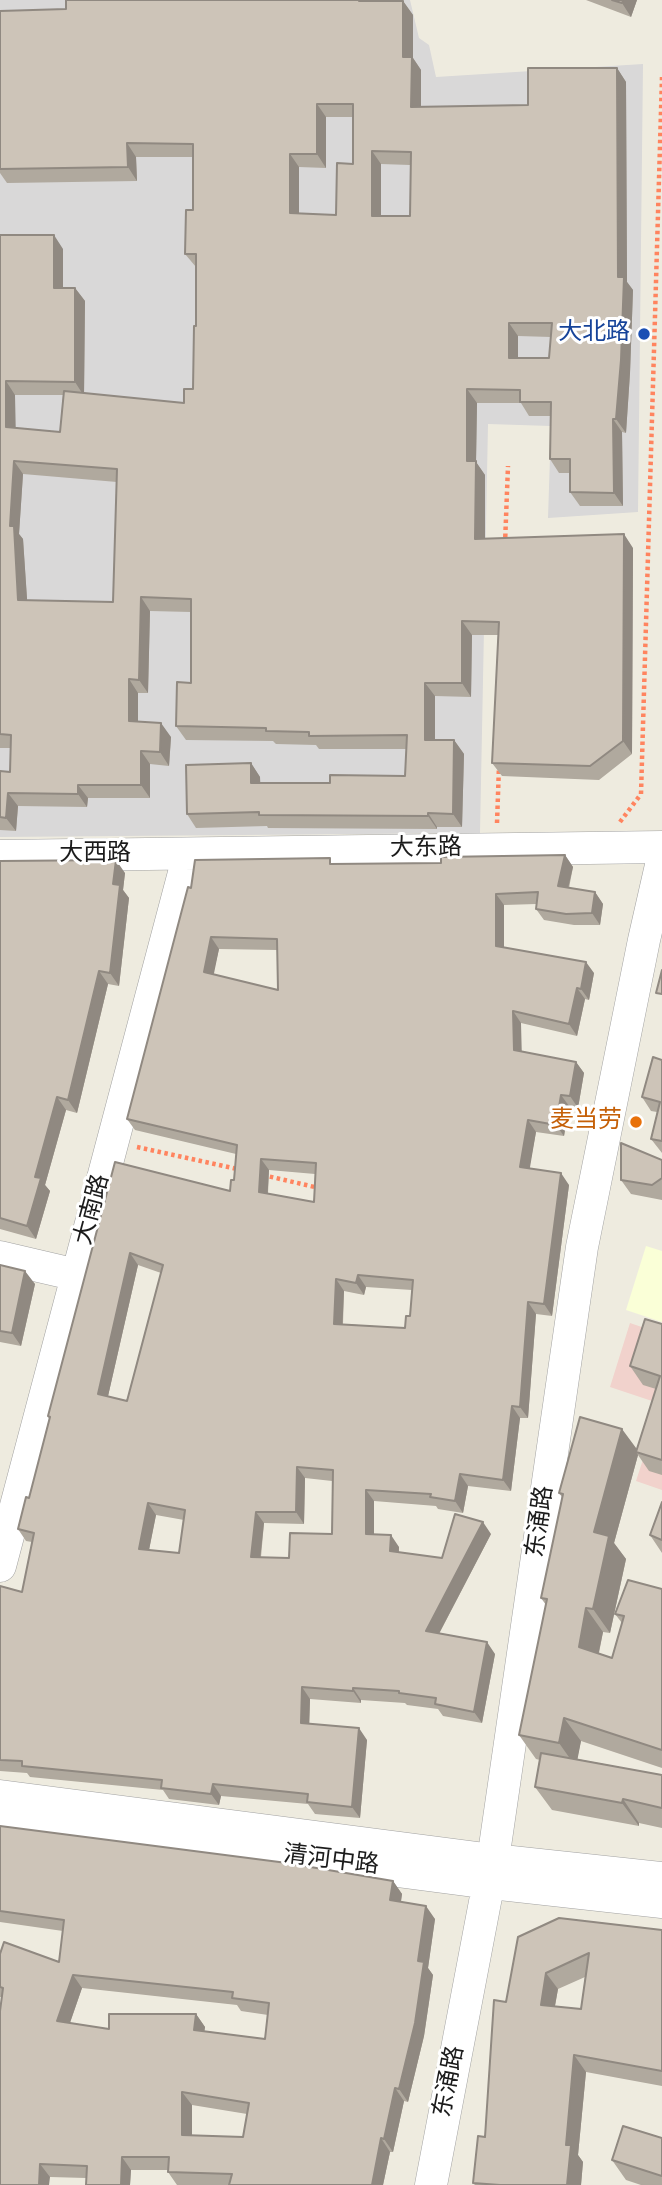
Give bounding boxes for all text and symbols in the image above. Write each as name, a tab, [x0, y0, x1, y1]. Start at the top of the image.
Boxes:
place label: 大北路	[558, 320, 630, 348]
marker: 大北路	[636, 326, 652, 342]
street label: 大东路	[390, 835, 462, 865]
street label: 大西路	[59, 841, 131, 869]
place label: 麦当劳	[550, 1108, 622, 1136]
marker: 麦当劳	[628, 1114, 644, 1130]
street label: 大南路	[71, 1171, 117, 1249]
street label: 东涌路	[523, 1484, 561, 1560]
street label: 清河中路	[282, 1842, 380, 1882]
street label: 东涌路	[430, 2044, 472, 2120]

